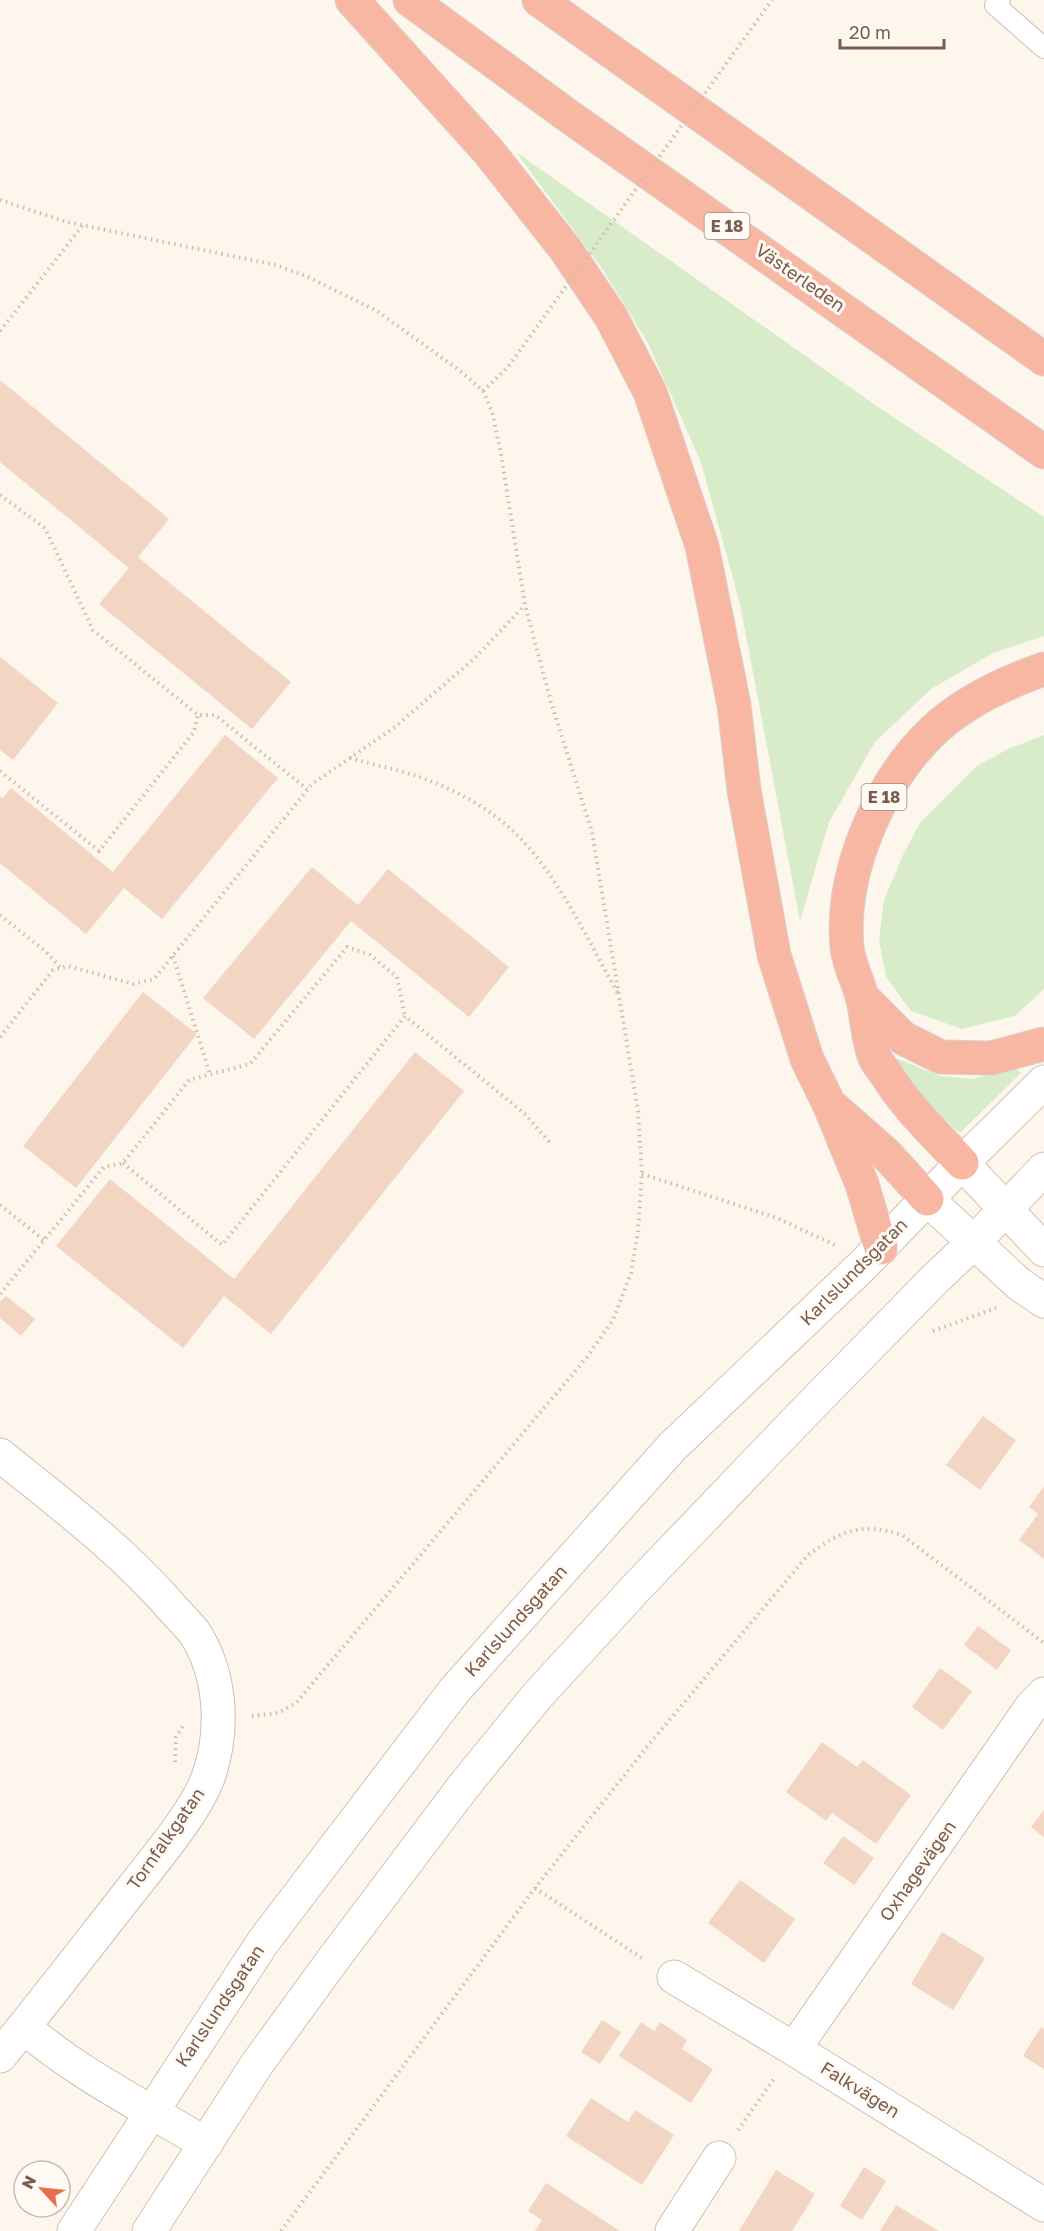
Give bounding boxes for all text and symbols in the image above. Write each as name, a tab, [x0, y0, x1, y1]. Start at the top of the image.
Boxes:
scale bar	[840, 12, 944, 50]
text: 20 m	[849, 21, 891, 43]
road number: E 18	[704, 213, 750, 239]
street label: Västerleden	[752, 238, 850, 316]
road number: E 18	[862, 784, 906, 810]
street label: Karlslundsgatan	[795, 1213, 911, 1329]
street label: Karlslundsgatan	[459, 1560, 571, 1681]
street label: Tornfalkgatan	[122, 1783, 209, 1894]
street label: Oxhagevägen	[874, 1816, 960, 1925]
street label: Karlslundsgatan	[170, 1940, 268, 2071]
street label: Falkvägen	[817, 2056, 904, 2122]
north arrow	[12, 2159, 72, 2219]
text: N	[17, 2172, 40, 2192]

